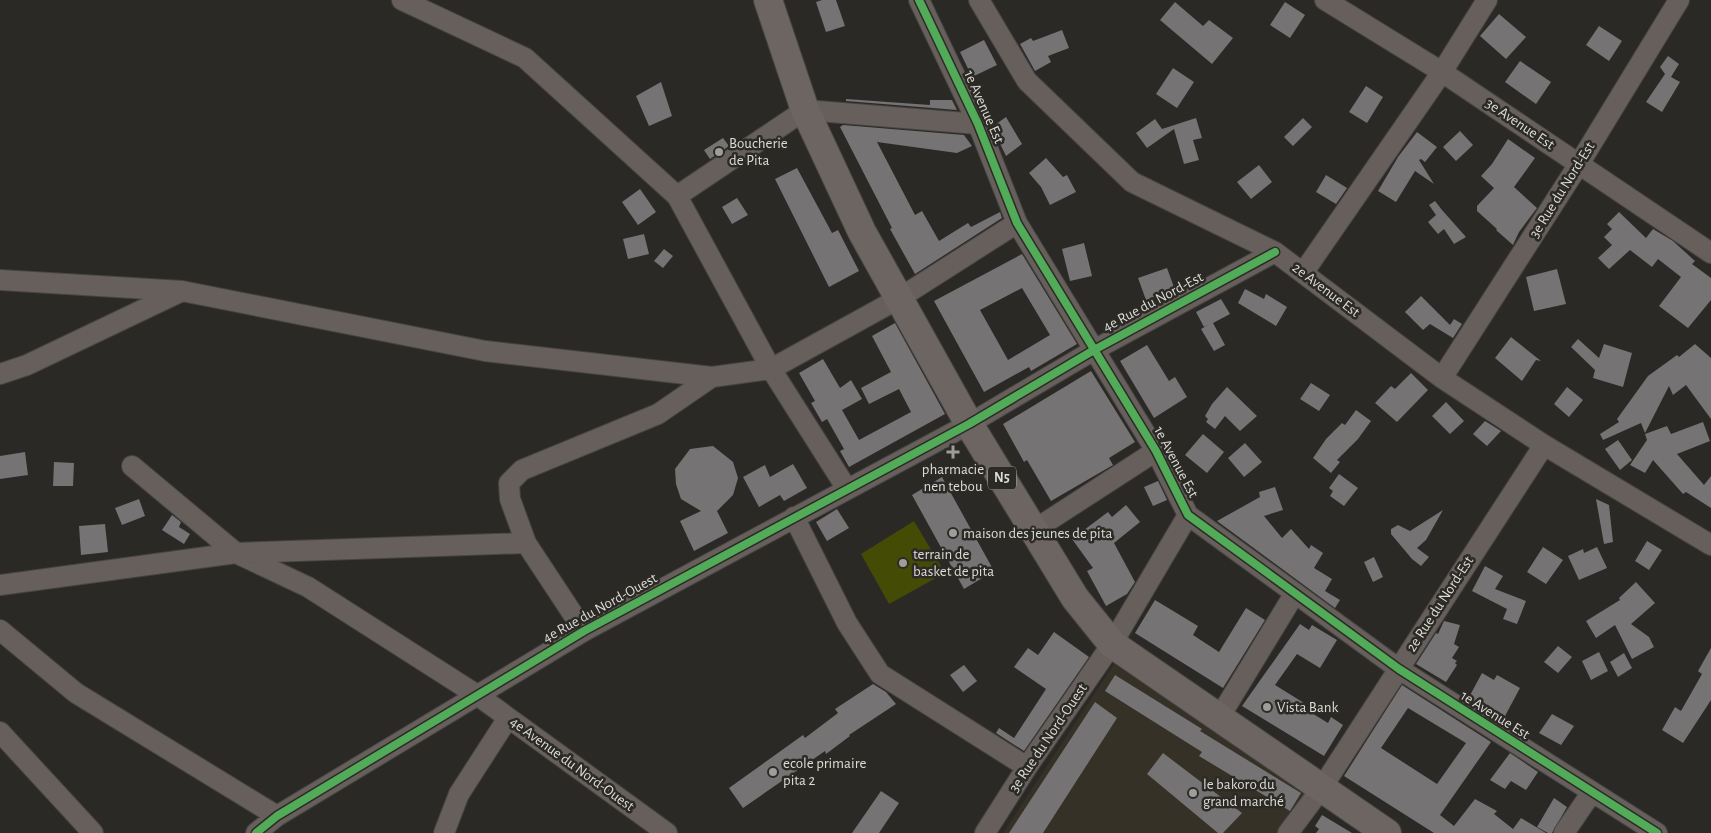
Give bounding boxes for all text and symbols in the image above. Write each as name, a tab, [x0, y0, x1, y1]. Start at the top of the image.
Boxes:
street label: 1e Avenue Est	[961, 68, 1007, 146]
street label: 3e Avenue Est	[1483, 96, 1557, 153]
place label: Boucherie de Pita	[729, 136, 788, 168]
street label: 3e Rue du Nord-Est	[1526, 139, 1598, 241]
marker: Boucherie de Pita	[713, 146, 725, 158]
street label: 2e Avenue Est	[1290, 260, 1363, 320]
street label: 4e Rue du Nord-Est	[1100, 269, 1206, 335]
street label: 1e Avenue Est	[1151, 424, 1201, 500]
marker: pharmacie nen tebou	[947, 446, 959, 458]
place label: pharmacie nen tebou	[922, 462, 984, 494]
road number: N5	[988, 466, 1016, 489]
place label: maison des jeunes de pita	[963, 526, 1113, 541]
marker: maison des jeunes de pita	[947, 527, 959, 539]
place label: terrain de basket de pita	[913, 547, 994, 579]
street label: 2e Rue du Nord-Est	[1404, 553, 1477, 654]
marker: terrain de basket de pita	[897, 557, 909, 569]
street label: 4e Rue du Nord-Ouest	[540, 570, 660, 646]
street label: 3e Rue du Nord-Ouest	[1006, 681, 1090, 795]
street label: 1e Avenue Est	[1458, 688, 1532, 742]
place label: Vista Bank	[1277, 700, 1338, 715]
marker: Vista Bank	[1261, 701, 1273, 713]
street label: 4e Avenue du Nord-Ouest	[507, 714, 637, 814]
place label: ecole primaire pita 2	[783, 756, 867, 788]
marker: ecole primaire pita 2	[767, 766, 779, 778]
place label: le bakoro du grand marché	[1203, 777, 1284, 809]
marker: le bakoro du grand marché	[1187, 787, 1199, 799]

